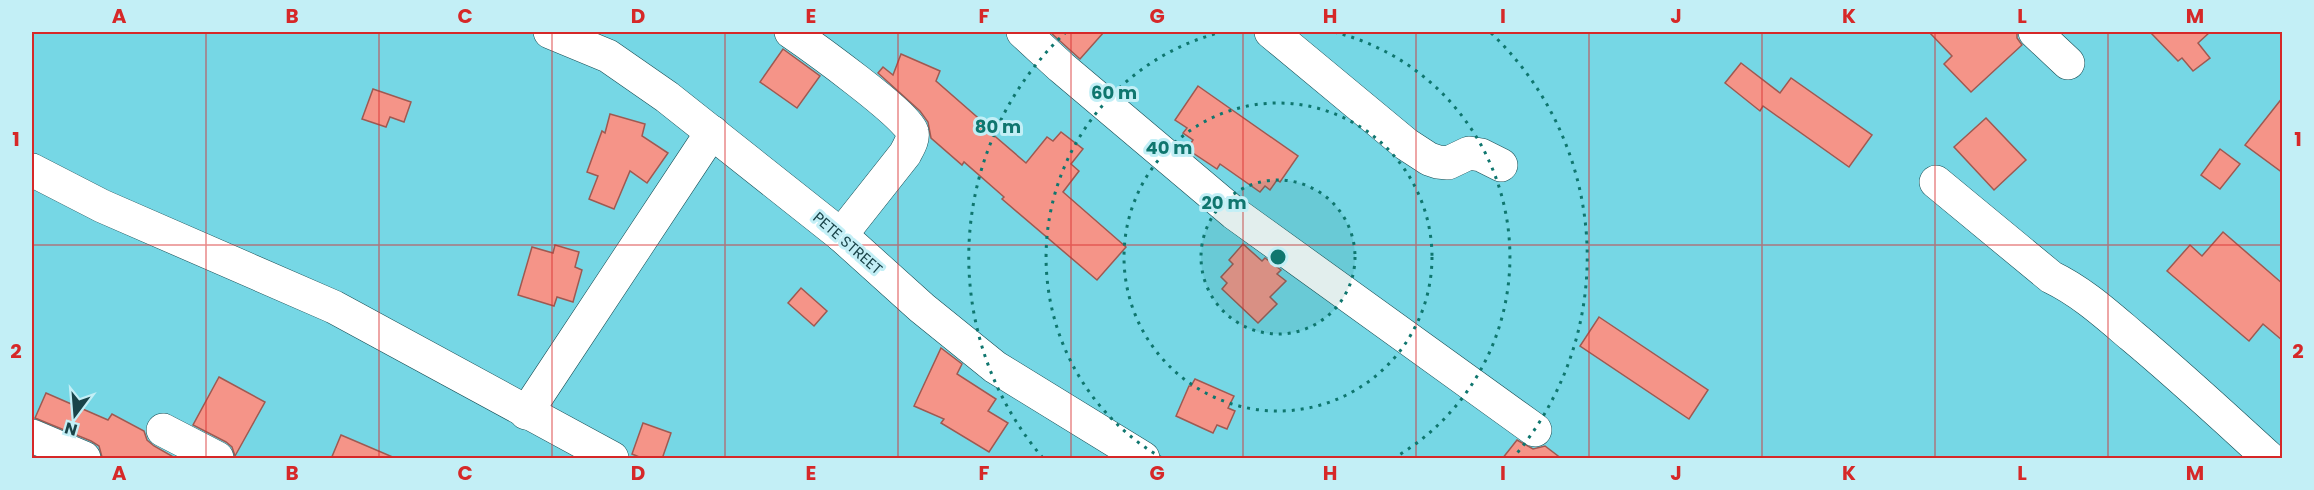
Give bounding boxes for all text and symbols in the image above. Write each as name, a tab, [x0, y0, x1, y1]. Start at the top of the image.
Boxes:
text: A	[112, 2, 127, 30]
text: B	[285, 2, 299, 30]
text: C	[457, 2, 473, 30]
text: D	[631, 2, 645, 30]
text: E	[806, 2, 816, 30]
text: F	[979, 2, 990, 30]
text: G	[1149, 2, 1165, 30]
text: H	[1323, 2, 1337, 30]
text: I	[1500, 2, 1506, 30]
text: J	[1670, 2, 1682, 30]
text: K	[1842, 2, 1856, 30]
text: L	[2017, 2, 2027, 30]
text: M	[2186, 2, 2204, 30]
text: 60 m	[1091, 80, 1137, 105]
text: 80 m	[975, 114, 1021, 139]
text: 1	[12, 125, 20, 153]
text: 1	[2294, 125, 2302, 153]
text: 40 m	[1146, 135, 1192, 160]
text: 20 m	[1202, 190, 1246, 215]
street label: PETE STREET	[809, 207, 887, 279]
centre of rings	[1268, 247, 1288, 267]
text: 2	[10, 337, 22, 365]
text: 2	[2292, 337, 2304, 365]
north arrow	[45, 385, 105, 445]
text: N	[62, 416, 80, 442]
text: A	[112, 459, 127, 487]
text: B	[285, 459, 299, 487]
text: C	[457, 459, 473, 487]
text: D	[631, 459, 645, 487]
text: E	[806, 459, 816, 487]
text: F	[979, 459, 990, 487]
text: G	[1149, 459, 1165, 487]
text: H	[1323, 459, 1337, 487]
text: I	[1500, 459, 1506, 487]
text: J	[1670, 459, 1682, 487]
text: K	[1842, 459, 1856, 487]
text: L	[2017, 459, 2027, 487]
text: M	[2186, 459, 2204, 487]

